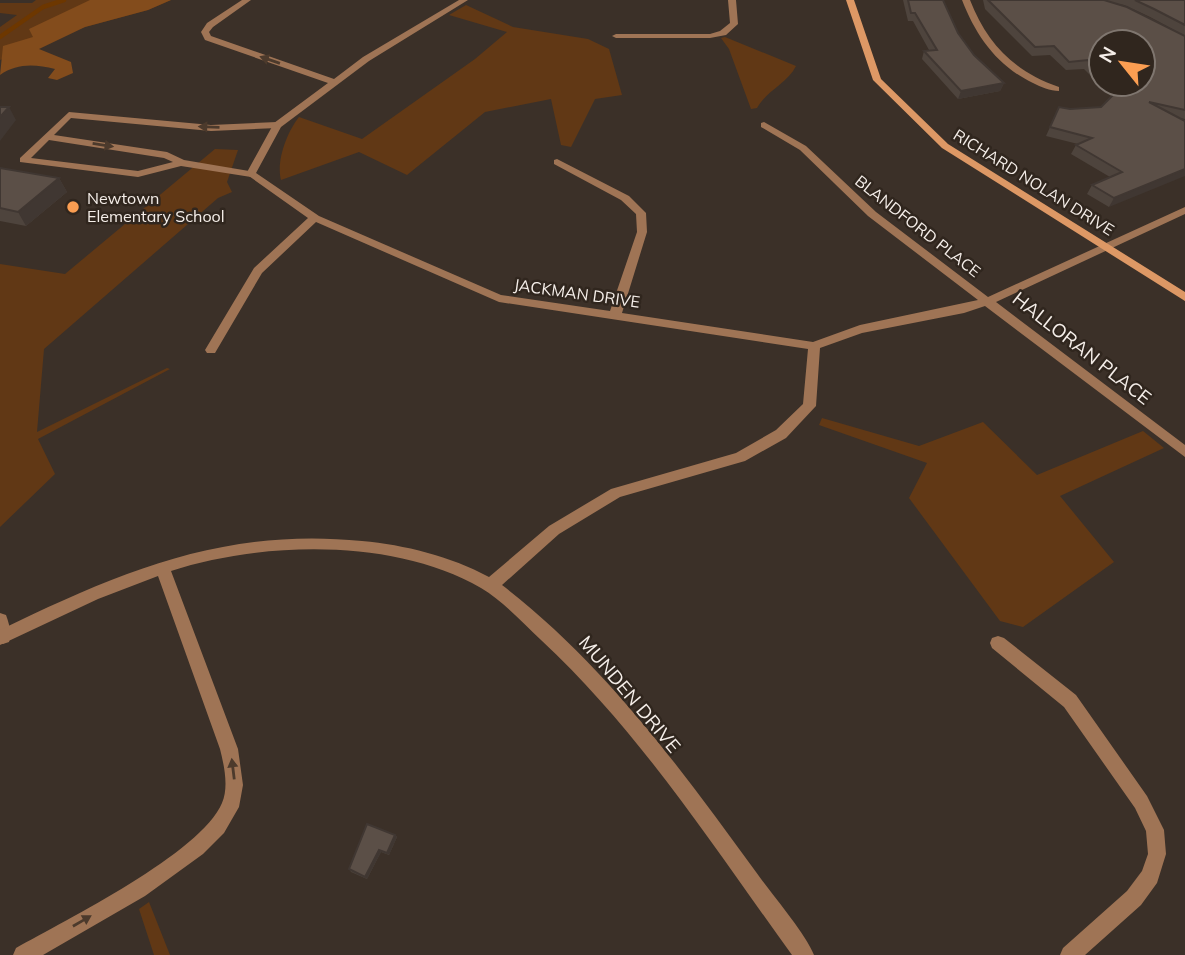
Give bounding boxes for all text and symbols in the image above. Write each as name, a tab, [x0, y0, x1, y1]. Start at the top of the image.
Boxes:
north arrow	[1087, 28, 1157, 98]
text: N	[1093, 42, 1121, 67]
one-way arrow	[260, 54, 281, 65]
one-way arrow	[197, 122, 219, 133]
street label: RICHARD NOLAN DRIVE	[950, 124, 1118, 240]
one-way arrow	[92, 140, 114, 151]
street label: BLANDFORD PLACE	[851, 171, 985, 281]
place label: Newtown Elementary School	[87, 188, 225, 226]
marker: Newtown Elementary School	[65, 199, 81, 215]
street label: JACKMAN DRIVE	[513, 274, 641, 312]
street label: HALLORAN PLACE	[1008, 286, 1156, 410]
street label: MUNDEN DRIVE	[574, 631, 686, 757]
one-way arrow	[227, 758, 238, 780]
one-way arrow	[73, 915, 92, 927]

